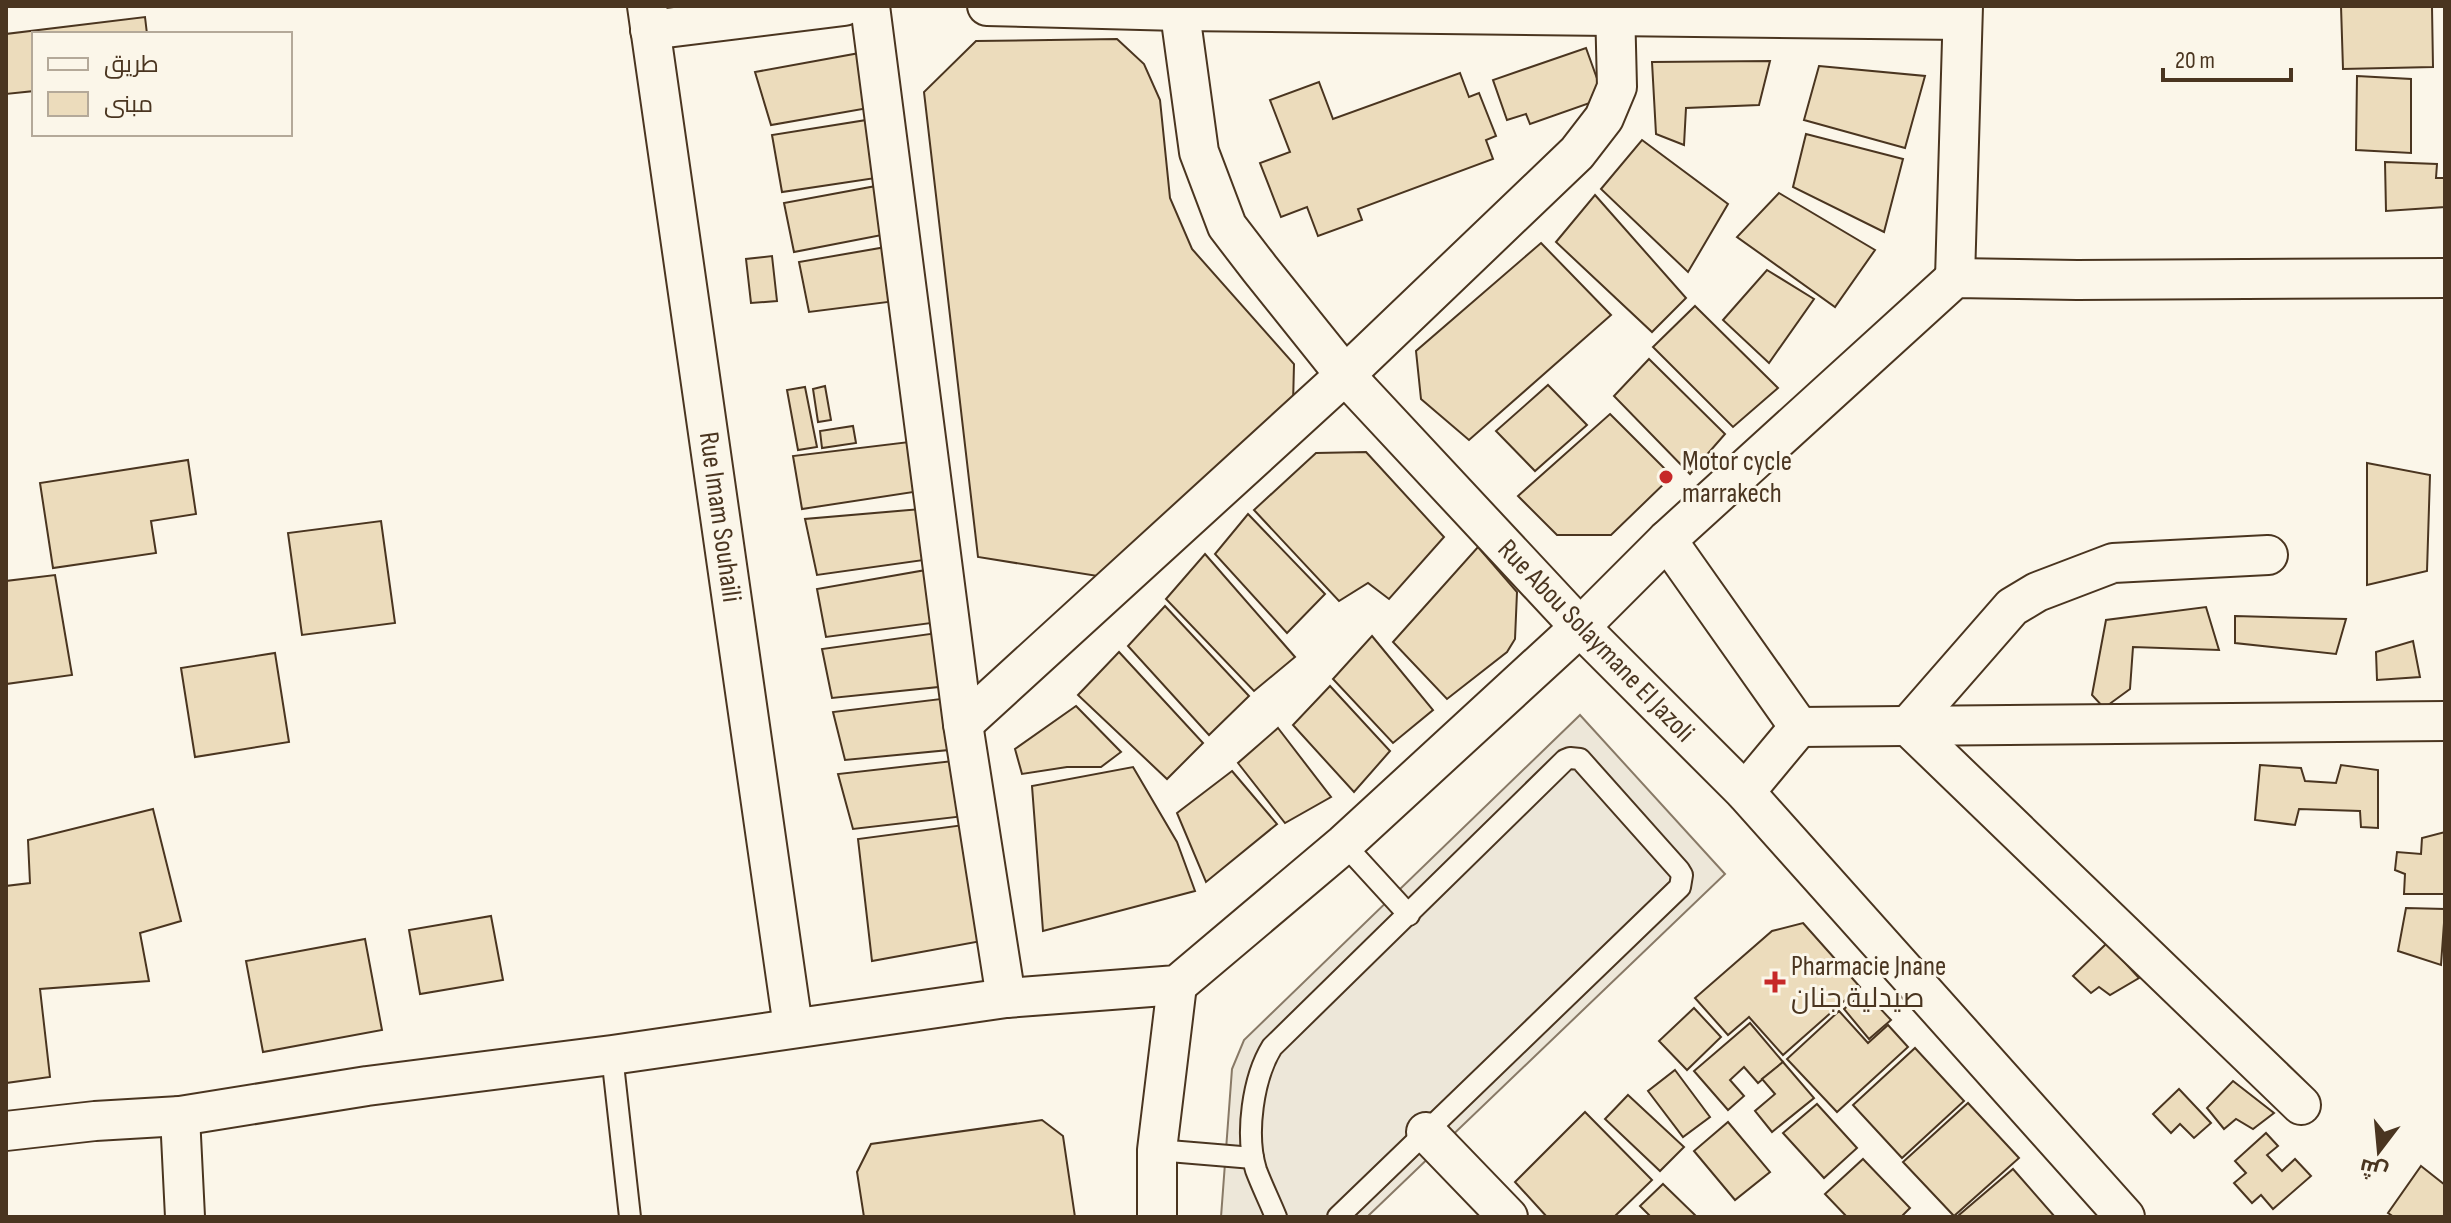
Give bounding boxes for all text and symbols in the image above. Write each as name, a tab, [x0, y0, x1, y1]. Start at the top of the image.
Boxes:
legend	[32, 32, 292, 136]
scale bar	[2163, 32, 2291, 82]
text: 20 m	[2175, 46, 2215, 75]
text: طريق	[104, 50, 159, 79]
text: مبنى	[104, 90, 153, 119]
street label: Rue Imam Souhaili	[692, 430, 748, 604]
place label: Motor cycle marrakech	[1682, 445, 1792, 510]
marker: Motor cycle marrakech	[1657, 468, 1675, 486]
street label: Rue Abou Solaymane El Jazoli	[1491, 533, 1701, 749]
place label: Pharmacie Jnane صيدلية جنان	[1791, 950, 1946, 1015]
marker: Pharmacie Jnane صيدلية جنان	[1766, 973, 1784, 991]
north arrow	[2339, 1111, 2419, 1191]
text: ش	[2357, 1152, 2391, 1186]

